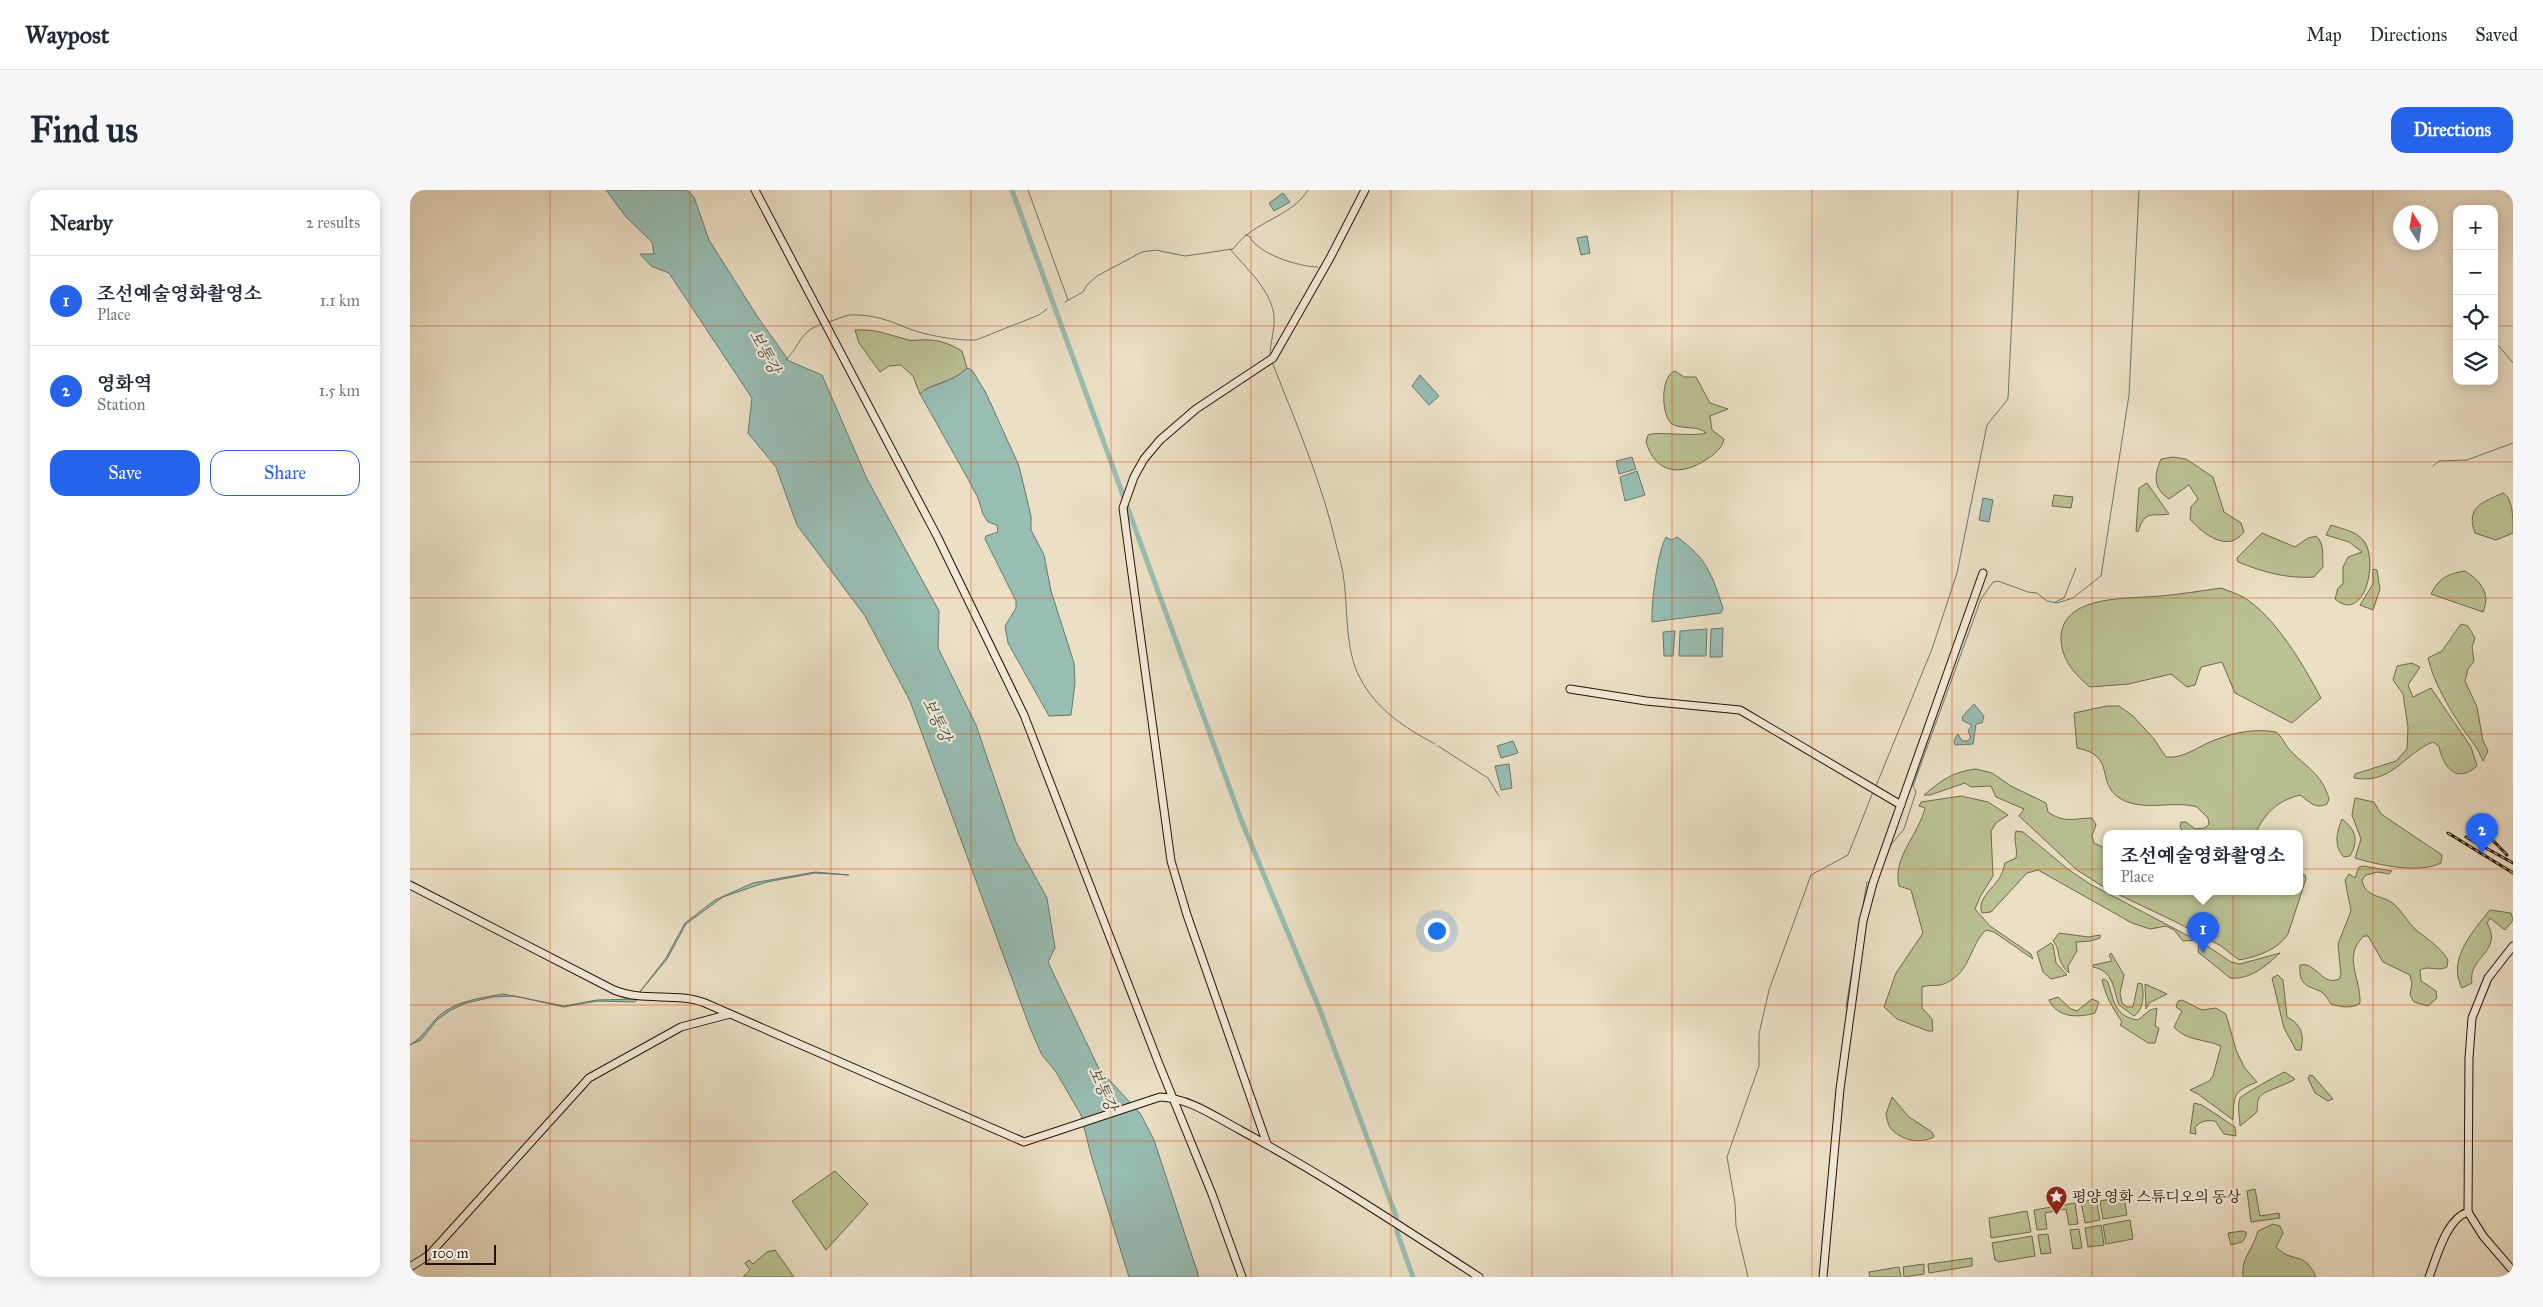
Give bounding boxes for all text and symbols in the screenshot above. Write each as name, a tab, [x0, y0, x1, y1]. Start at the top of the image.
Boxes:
text: Waypost	[25, 20, 109, 50]
text: Map	[2306, 24, 2342, 46]
text: Directions	[2370, 24, 2447, 46]
text: Saved	[2475, 24, 2518, 46]
button: Directions	[2391, 107, 2513, 153]
text: Find us	[30, 109, 138, 152]
north arrow	[2393, 205, 2438, 250]
map controls	[2453, 205, 2498, 385]
button: +	[2453, 205, 2498, 250]
text: Nearby	[50, 210, 113, 236]
text: 2 results	[306, 213, 360, 232]
button: −	[2453, 250, 2498, 295]
text: 조선예술영화촬영소	[97, 282, 262, 305]
text: 1	[63, 291, 69, 310]
text: 1.1 km	[320, 291, 360, 310]
button: locate	[2453, 295, 2498, 340]
text: Place	[97, 305, 131, 324]
water label: 보통강	[746, 327, 785, 379]
button: layers	[2453, 340, 2498, 385]
text: 영화역	[97, 372, 152, 395]
text: 2	[62, 381, 70, 400]
text: 1.5 km	[319, 381, 360, 400]
text: Station	[97, 395, 145, 414]
button: Save	[50, 450, 200, 496]
button: Share	[210, 450, 360, 496]
water label: 보통강	[919, 695, 956, 747]
pin: 2	[2466, 813, 2498, 854]
popup	[2103, 830, 2303, 895]
text: 조선예술영화촬영소	[2120, 844, 2286, 867]
text: Place	[2120, 867, 2154, 886]
pin: 1	[2187, 912, 2219, 953]
your location	[1424, 918, 1450, 944]
water label: 보통강	[1085, 1064, 1122, 1116]
place icon: 평양 영화 스튜디오의 동상	[2044, 1185, 2068, 1216]
place label: 평양 영화 스튜디오의 동상	[2072, 1188, 2242, 1206]
scale bar	[425, 1242, 496, 1265]
text: 100 m	[432, 1245, 469, 1262]

